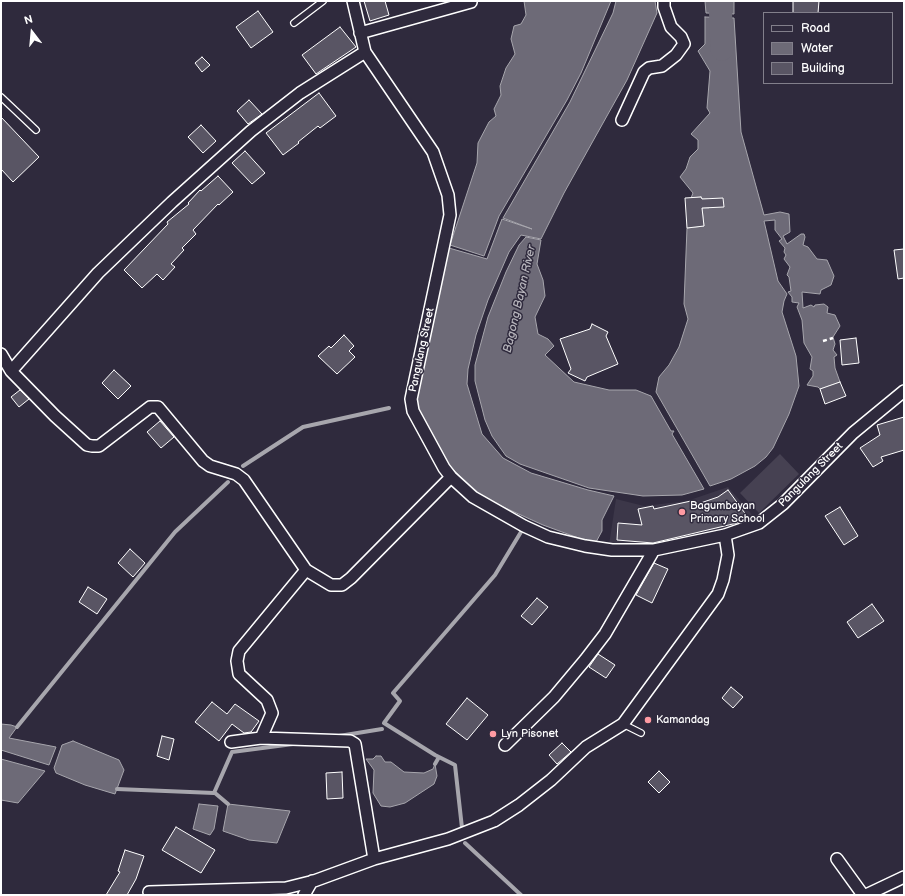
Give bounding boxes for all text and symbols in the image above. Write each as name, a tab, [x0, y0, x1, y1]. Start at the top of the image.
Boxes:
north arrow	[12, 12, 52, 52]
legend	[763, 12, 893, 84]
text: N	[23, 13, 34, 27]
text: Road	[801, 21, 830, 36]
text: Water	[801, 41, 833, 56]
text: Building	[801, 61, 845, 76]
water label: Bagong Bayan River	[501, 244, 539, 354]
street label: Pangulang Street	[407, 307, 437, 393]
street label: Pangulang Street	[776, 440, 846, 510]
place label: Bagumbayan Primary School	[690, 499, 765, 525]
marker: Bagumbayan Primary School	[677, 507, 687, 517]
place label: Kamandag	[656, 713, 710, 727]
marker: Kamandag	[643, 715, 653, 725]
place label: Lyn Pisonet	[501, 727, 558, 741]
marker: Lyn Pisonet	[488, 729, 498, 739]

